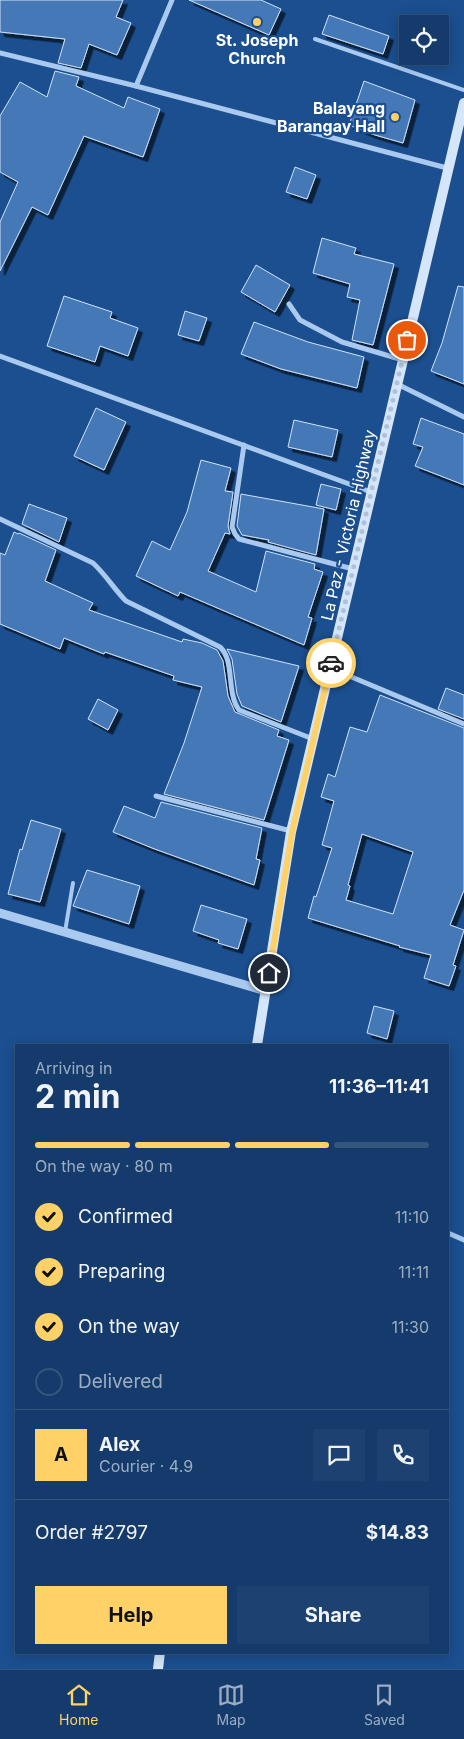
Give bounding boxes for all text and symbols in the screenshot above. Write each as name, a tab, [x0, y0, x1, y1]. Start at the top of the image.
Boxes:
map controls	[399, 15, 449, 65]
button: locate	[399, 15, 449, 65]
marker: St. Joseph Church	[251, 16, 263, 28]
place label: St. Joseph Church	[216, 30, 298, 68]
place label: Balayang Barangay Hall	[277, 98, 385, 136]
marker: Balayang Barangay Hall	[389, 111, 401, 123]
pin	[386, 319, 428, 361]
icon: bag	[393, 326, 421, 354]
street label: La Paz - Victoria Highway	[316, 428, 380, 622]
courier	[306, 638, 356, 688]
icon: car	[317, 649, 345, 677]
pin	[248, 952, 290, 994]
icon: home	[255, 959, 283, 987]
text: Arriving in	[35, 1058, 112, 1078]
text: 11:36–11:41	[329, 1075, 429, 1098]
text: 2 min	[35, 1077, 121, 1116]
text: On the way · 80 m	[35, 1156, 173, 1176]
icon: check	[35, 1203, 63, 1231]
text: Confirmed	[78, 1205, 173, 1228]
text: 11:10	[395, 1207, 429, 1227]
icon: check	[35, 1258, 63, 1286]
text: Preparing	[78, 1260, 165, 1283]
text: 11:11	[398, 1262, 429, 1282]
icon: check	[35, 1313, 63, 1341]
text: On the way	[78, 1315, 180, 1338]
text: 11:30	[391, 1317, 429, 1337]
text: Delivered	[78, 1370, 163, 1393]
button: chat	[313, 1429, 365, 1481]
button: phone	[377, 1429, 429, 1481]
text: Alex	[99, 1433, 140, 1456]
text: A	[54, 1443, 68, 1466]
text: Courier · 4.9	[99, 1456, 193, 1476]
text: Order #2797	[35, 1521, 148, 1544]
text: $14.83	[366, 1521, 429, 1544]
button: Help	[35, 1586, 227, 1644]
button: Share	[237, 1586, 429, 1644]
tab: Home	[59, 1681, 98, 1728]
tab: Map	[217, 1681, 246, 1728]
tab: Saved	[364, 1681, 405, 1728]

